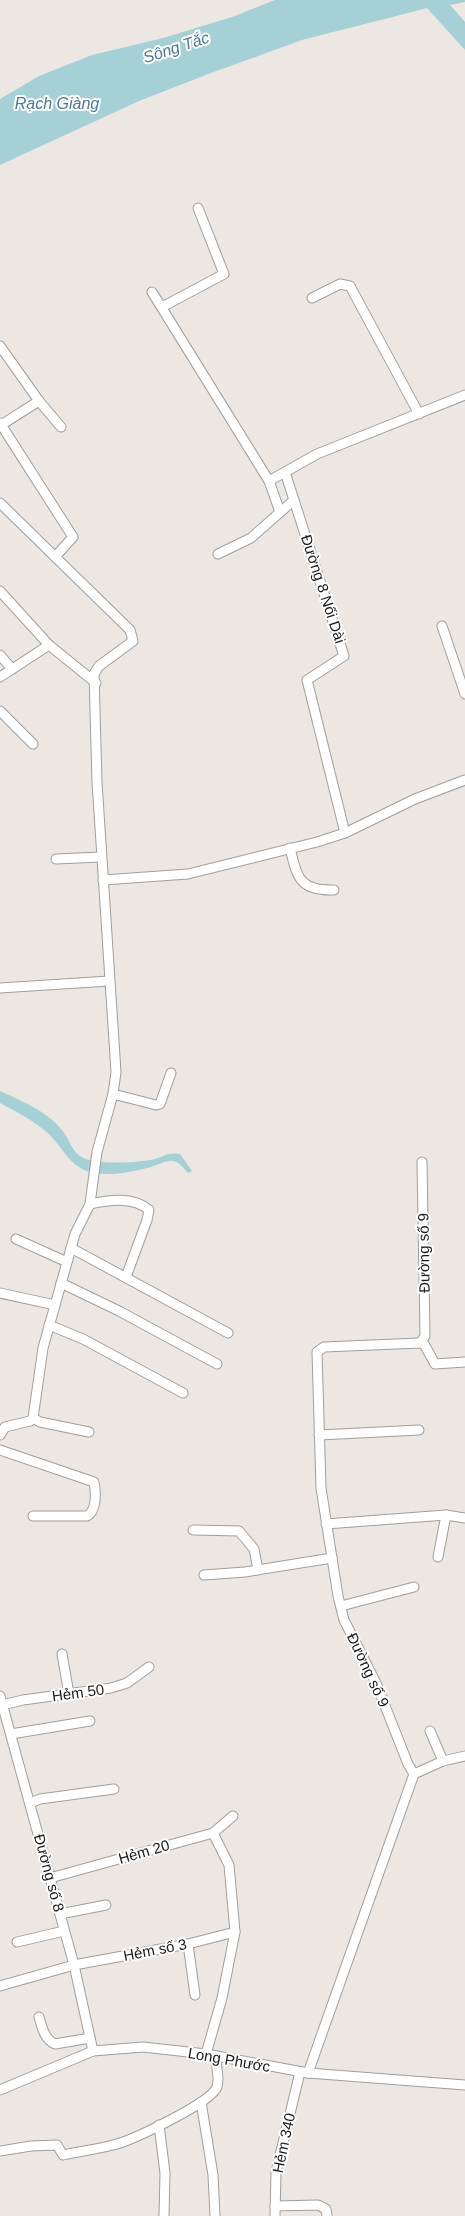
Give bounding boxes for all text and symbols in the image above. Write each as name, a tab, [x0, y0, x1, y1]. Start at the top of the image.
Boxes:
water label: Sông Tắc	[141, 28, 211, 66]
water label: Rạch Giàng	[15, 95, 99, 112]
street label: Đường 8 Nối Dài	[298, 532, 349, 645]
street label: Đường số 9	[414, 1213, 433, 1293]
street label: Đường số 9	[344, 1630, 393, 1710]
street label: Hẻm 50	[51, 1680, 105, 1705]
street label: Đường số 8	[31, 1832, 68, 1914]
street label: Hẻm 20	[116, 1836, 171, 1867]
street label: Hẻm số 3	[122, 1935, 188, 1964]
street label: Long Phước	[187, 2044, 272, 2075]
street label: Hẻm 340	[269, 2111, 298, 2174]

